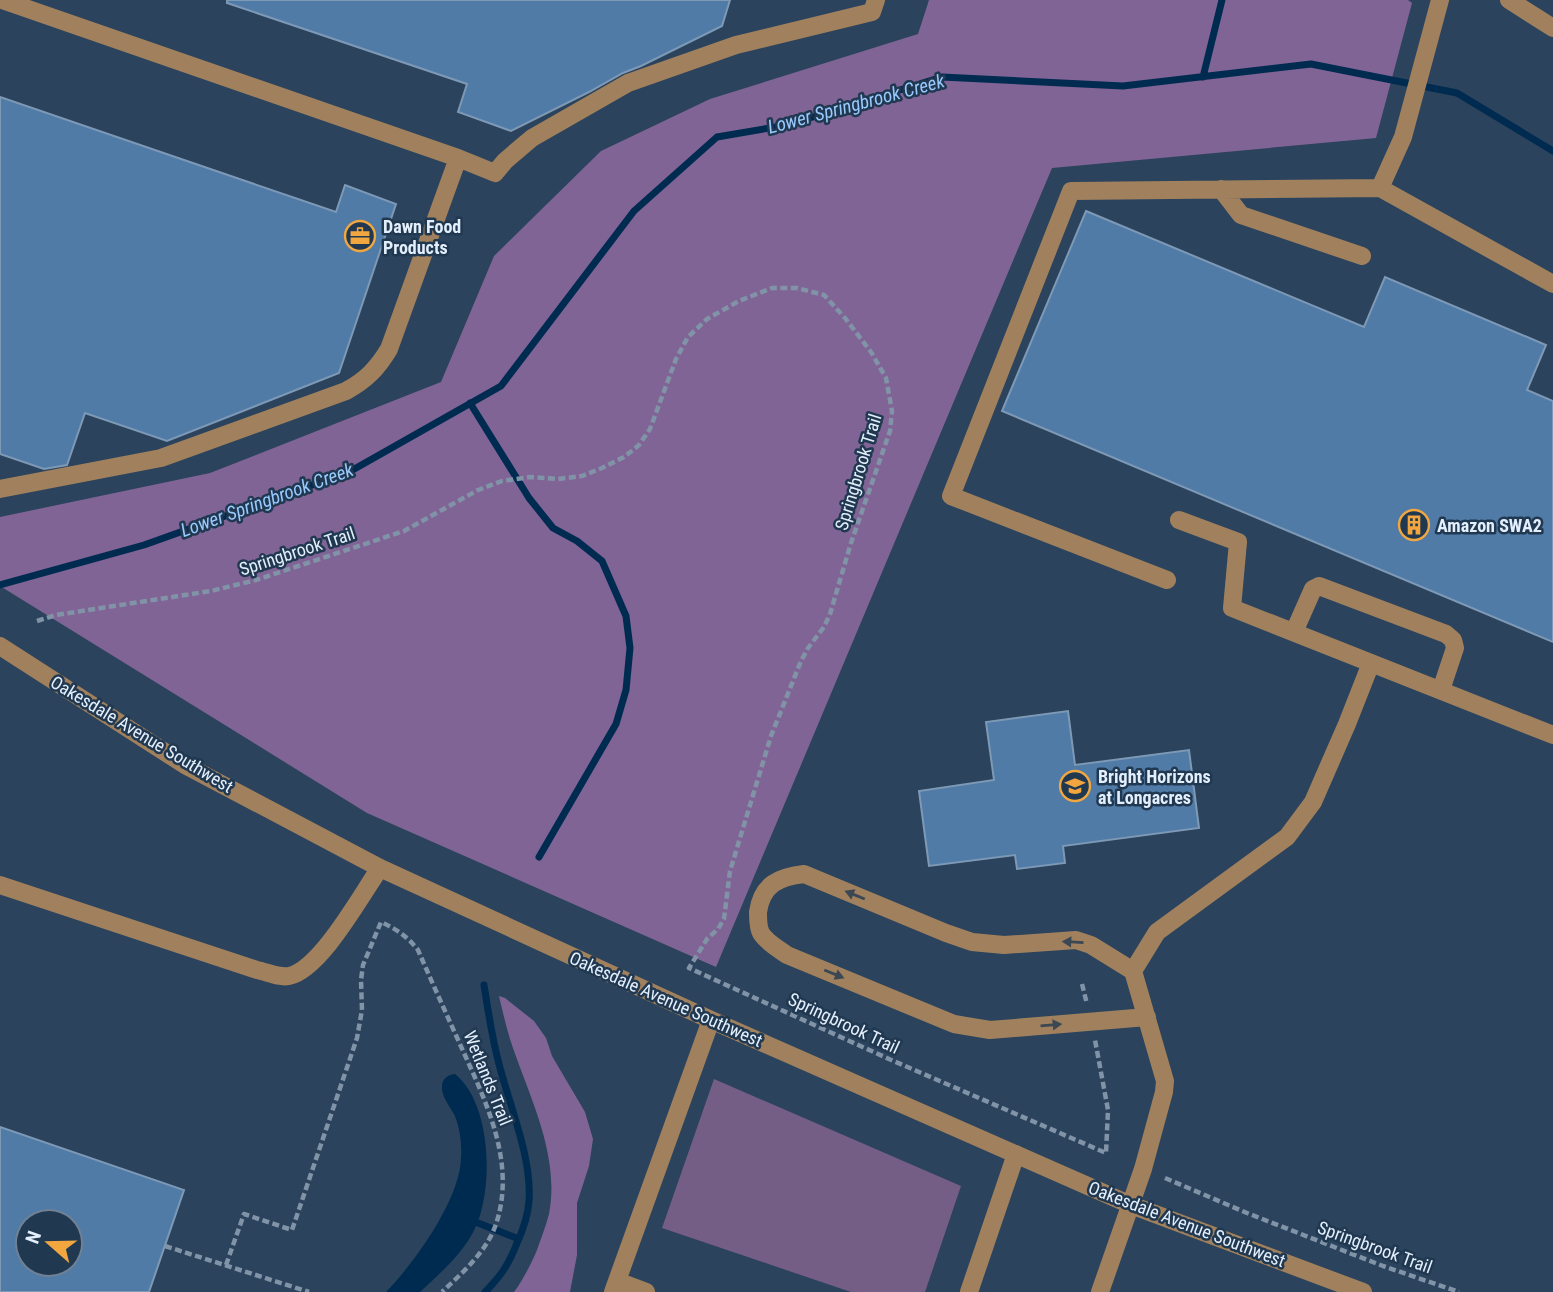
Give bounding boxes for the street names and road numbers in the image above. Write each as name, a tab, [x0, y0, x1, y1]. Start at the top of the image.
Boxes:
street label: Springbrook Trail	[830, 411, 886, 533]
street label: Springbrook Trail	[237, 522, 357, 580]
street label: Oakesdale Avenue Southwest	[47, 671, 237, 797]
street label: Oakesdale Avenue Southwest	[566, 947, 766, 1051]
street label: Springbrook Trail	[785, 988, 903, 1058]
street label: Wetlands Trail	[459, 1028, 517, 1128]
street label: Oakesdale Avenue Southwest	[1086, 1177, 1288, 1271]
street label: Springbrook Trail	[1315, 1217, 1435, 1277]

